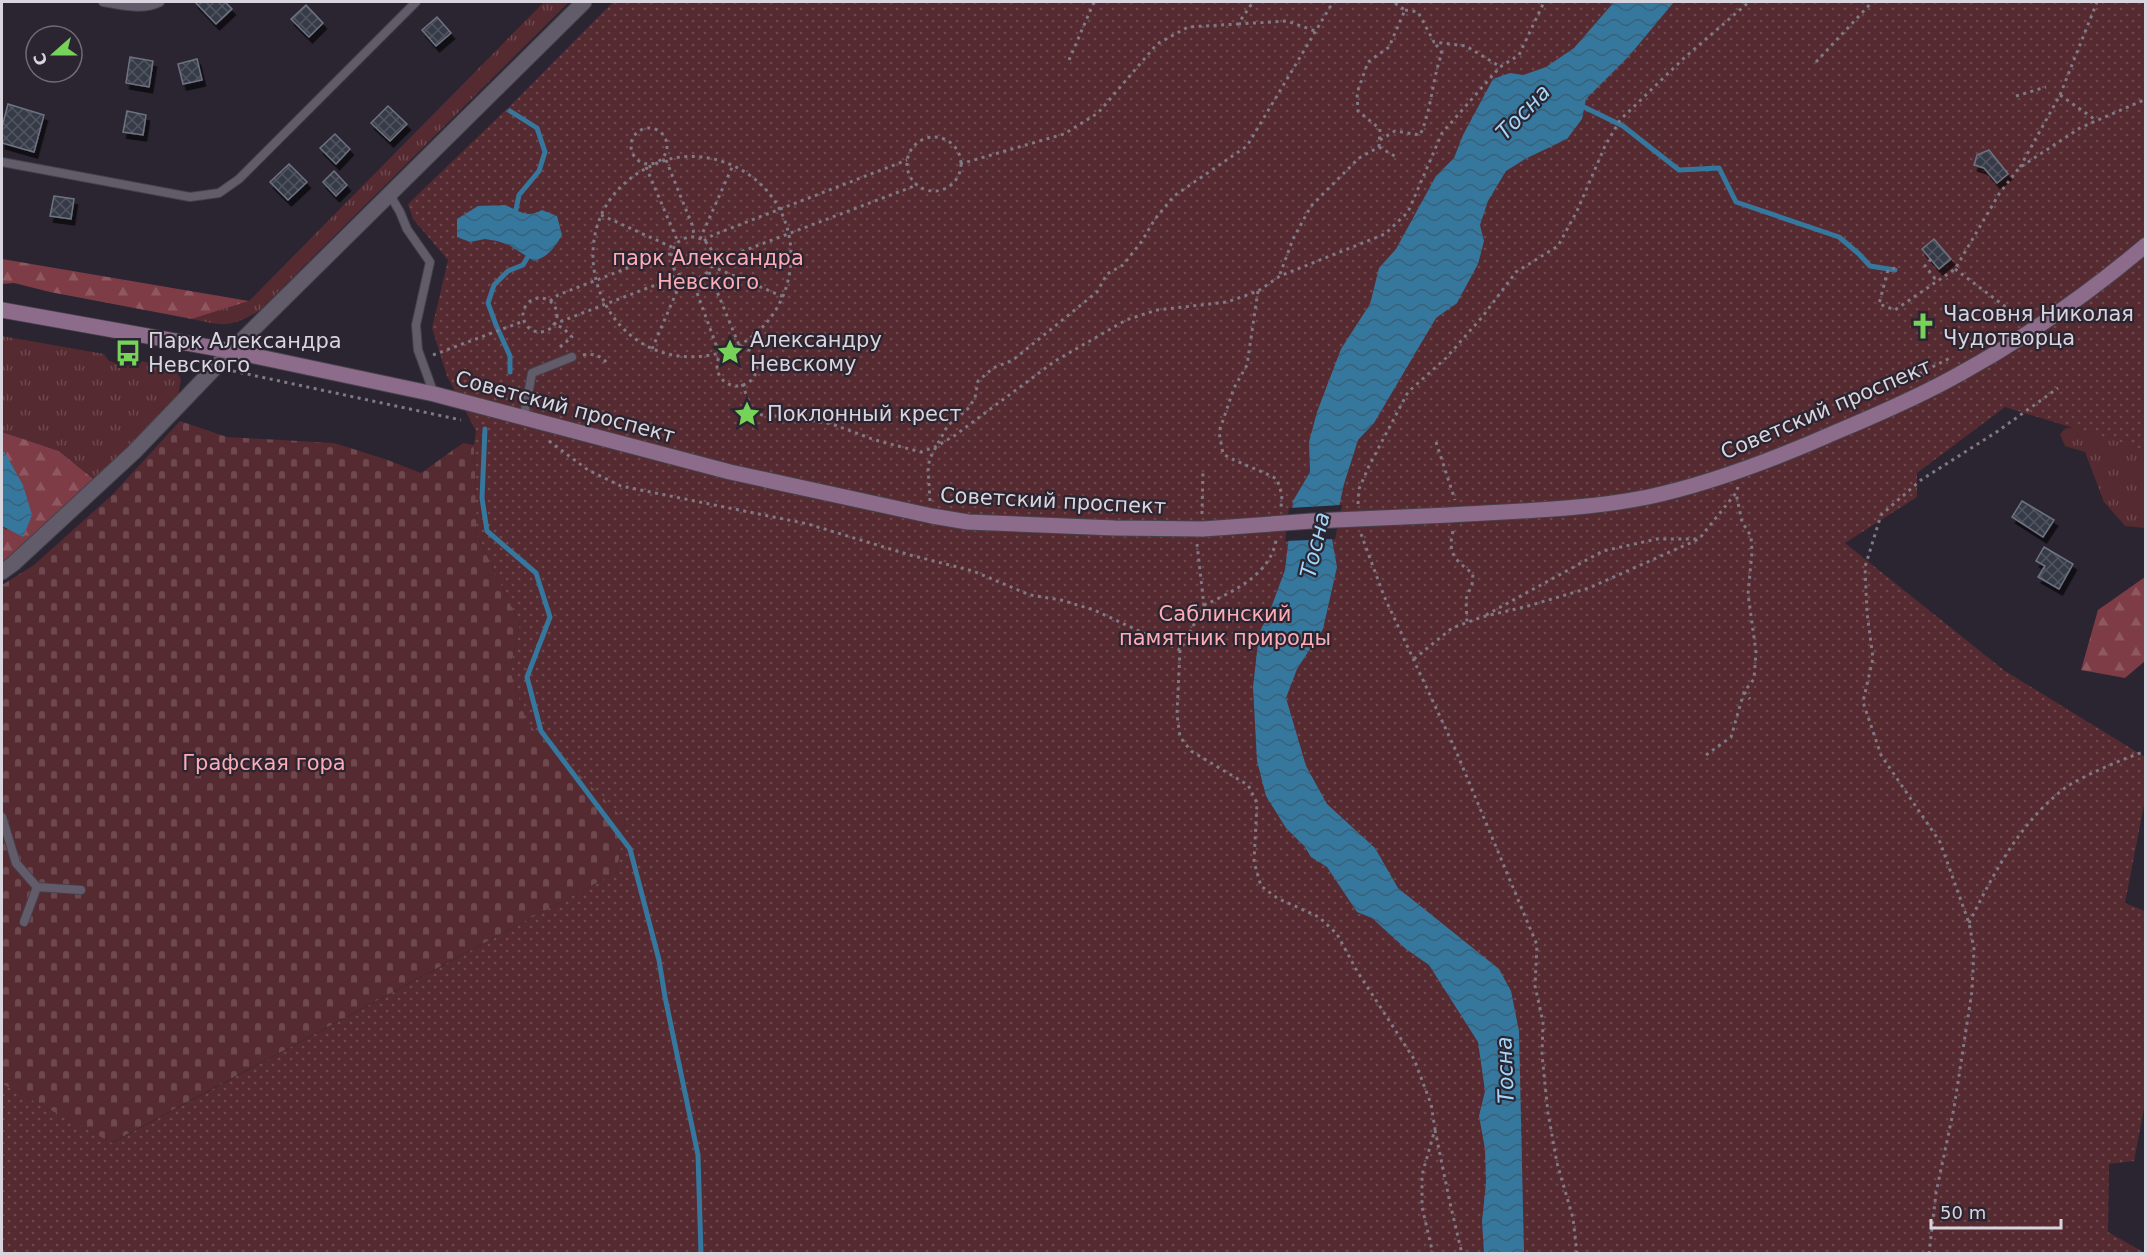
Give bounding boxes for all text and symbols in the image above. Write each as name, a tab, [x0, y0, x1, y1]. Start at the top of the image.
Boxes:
north arrow	[24, 24, 84, 84]
text: С	[29, 50, 51, 68]
water label: Тосна	[1491, 79, 1555, 145]
park label: парк Александра Невского	[612, 246, 804, 294]
place label: Часовня Николая Чудотворца	[1943, 302, 2134, 350]
church icon: Часовня Николая Чудотворца	[1908, 311, 1938, 341]
place label: Александру Невскому	[750, 328, 882, 376]
place label: Парк Александра Невского	[148, 329, 342, 377]
place icon: Александру Невскому	[715, 337, 745, 367]
bus stop icon: Парк Александра Невского	[113, 338, 143, 368]
street label: Советский проспект	[1717, 354, 1935, 464]
street label: Советский проспект	[453, 366, 677, 448]
place icon: Поклонный крест	[732, 399, 762, 429]
place label: Поклонный крест	[767, 402, 962, 426]
street label: Советский проспект	[939, 483, 1167, 519]
water label: Тосна	[1295, 510, 1335, 580]
park label: Саблинский памятник природы	[1119, 602, 1331, 650]
park label: Графская гора	[182, 751, 346, 775]
water label: Тосна	[1491, 1036, 1519, 1104]
scale bar	[1931, 1192, 2062, 1230]
text: 50 m	[1940, 1202, 1986, 1223]

